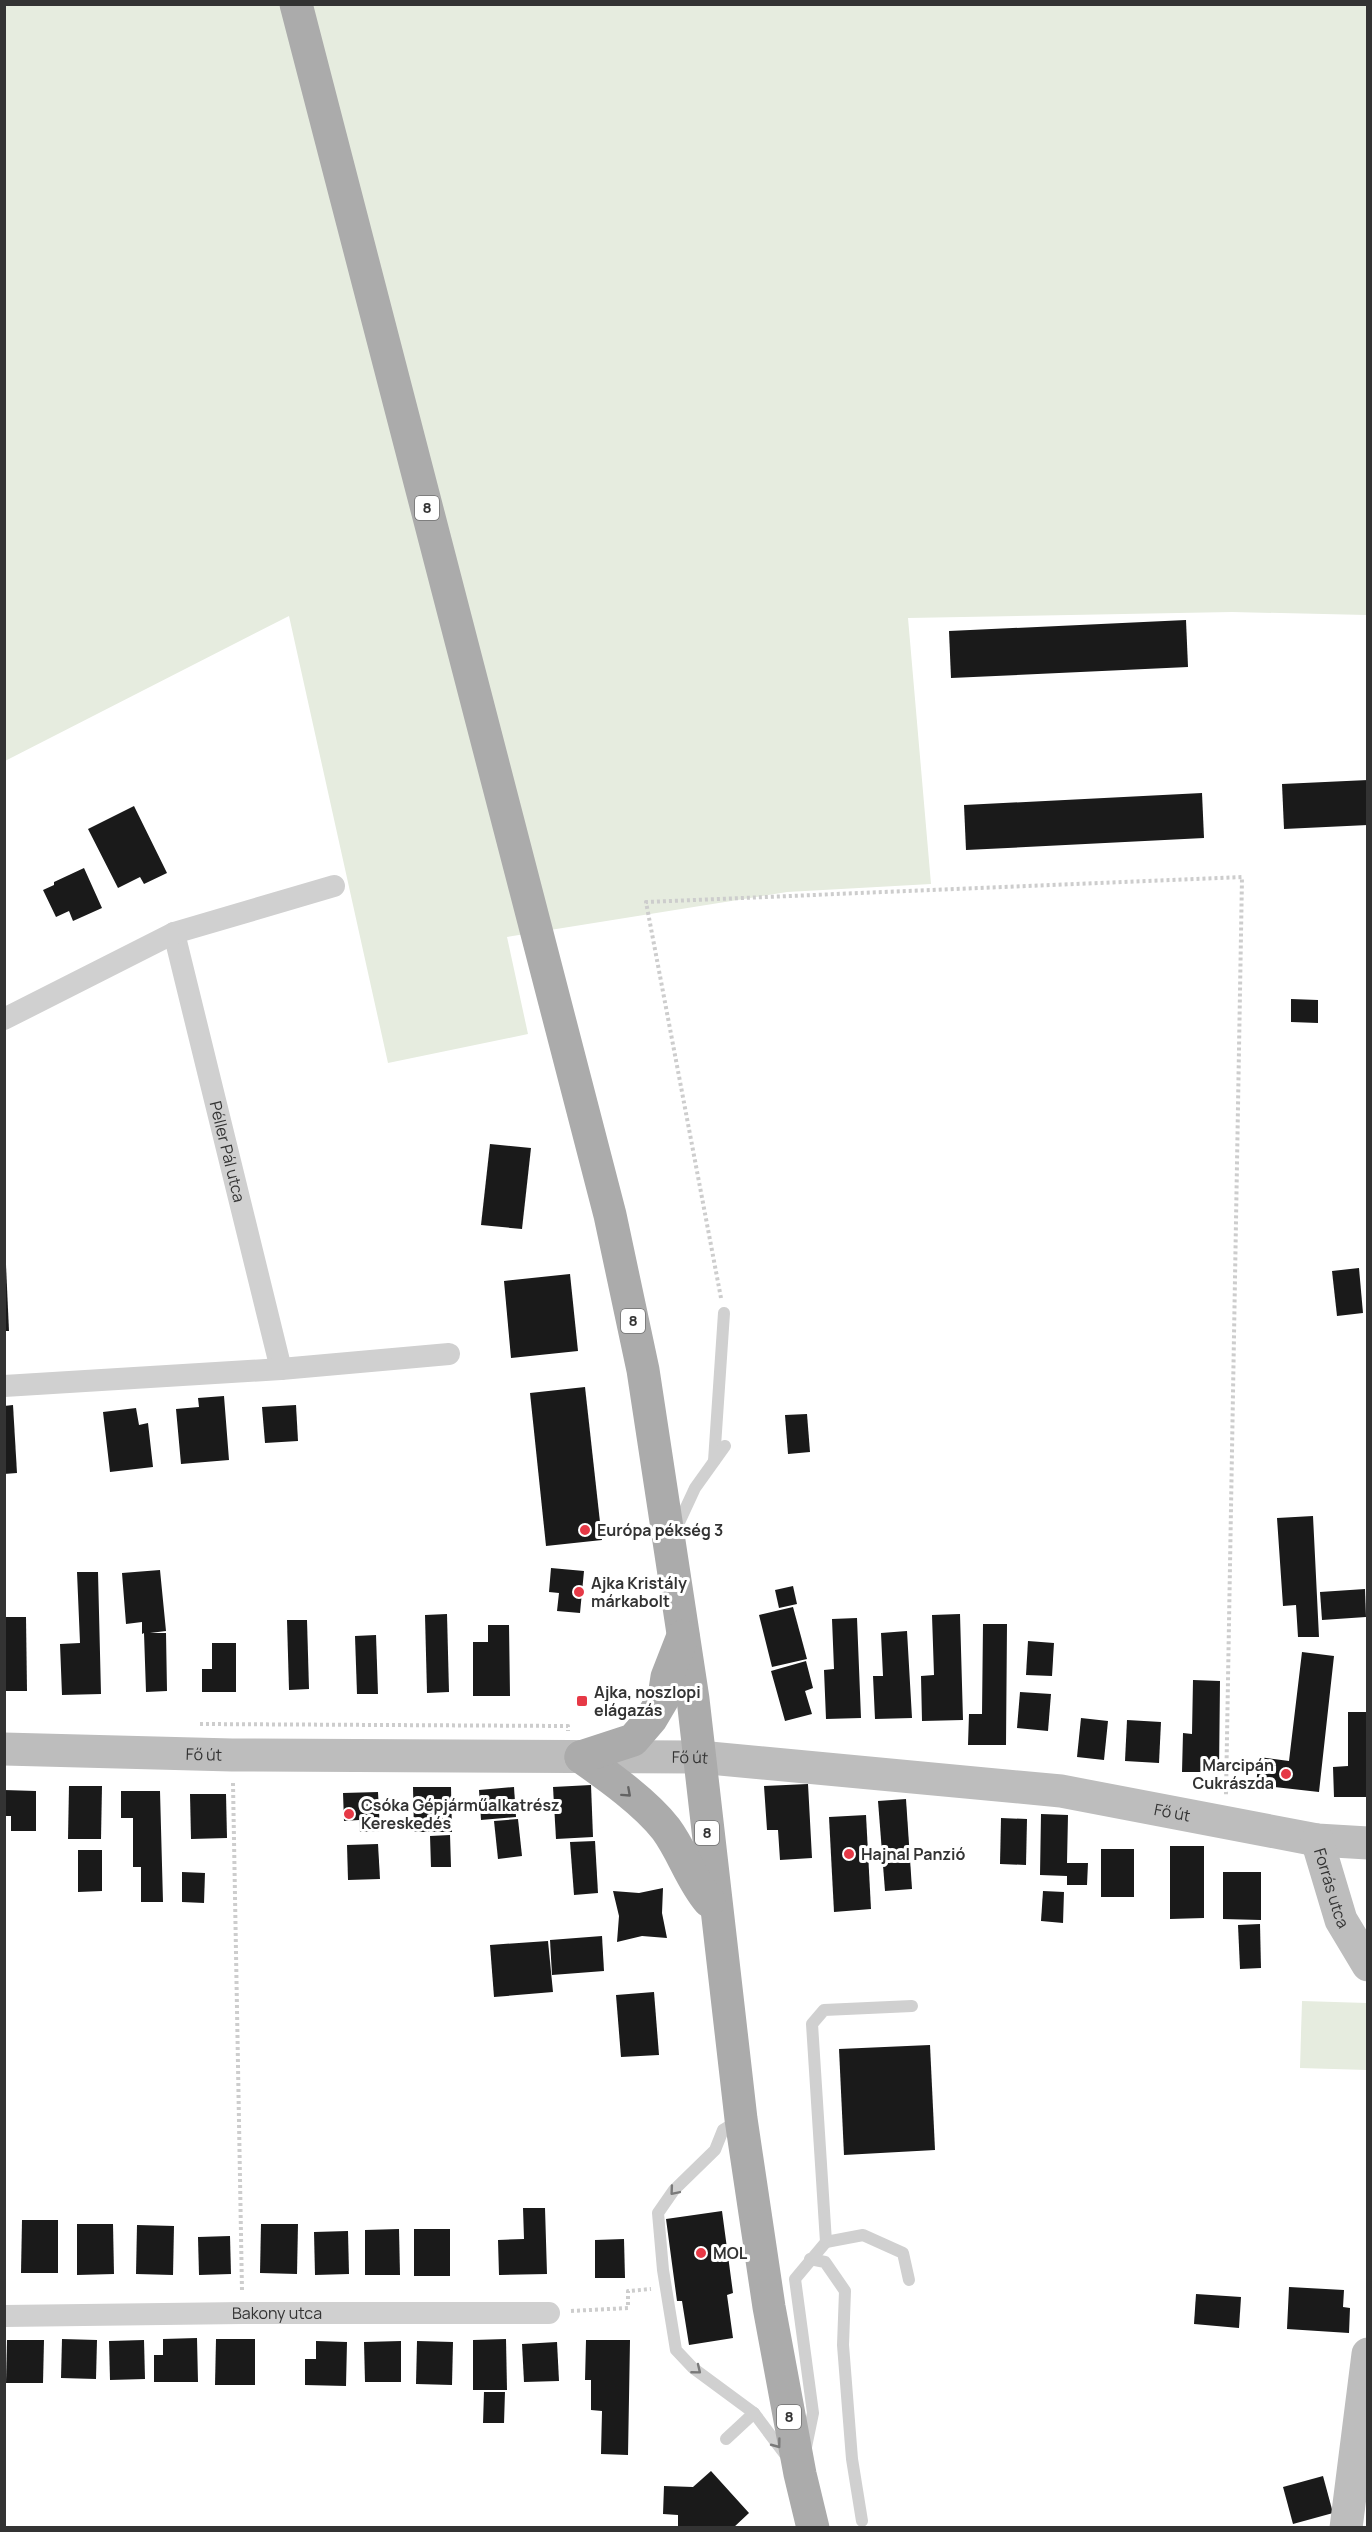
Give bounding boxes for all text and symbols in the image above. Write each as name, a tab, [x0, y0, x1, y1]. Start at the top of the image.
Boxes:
road number: 8	[415, 496, 439, 520]
street label: Péller Pál utca	[205, 1099, 251, 1204]
road number: 8	[621, 1309, 645, 1333]
place label: Európa pékség 3	[597, 1519, 723, 1541]
marker: Európa pékség 3	[578, 1523, 592, 1537]
place label: Ajka Kristály márkabolt	[591, 1572, 687, 1612]
marker: Ajka Kristály márkabolt	[572, 1585, 586, 1599]
place label: Ajka, noszlopi elágazás	[594, 1681, 701, 1721]
marker: Ajka, noszlopi elágazás	[575, 1694, 589, 1708]
street label: Fő út	[185, 1743, 222, 1766]
street label: Fő út	[672, 1746, 709, 1769]
place label: Marcipán Cukrászda	[1193, 1754, 1274, 1794]
marker: Marcipán Cukrászda	[1279, 1767, 1293, 1781]
one-way arrow	[621, 1786, 631, 1797]
place label: Csóka Gépjárműalkatrész Kereskedés	[361, 1794, 560, 1834]
street label: Fő út	[1152, 1798, 1192, 1827]
marker: Csóka Gépjárműalkatrész Kereskedés	[342, 1807, 356, 1821]
road number: 8	[695, 1821, 719, 1845]
place label: Hajnal Panzió	[861, 1843, 966, 1865]
street label: Forrás utca	[1309, 1845, 1354, 1932]
marker: Hajnal Panzió	[842, 1847, 856, 1861]
one-way arrow	[670, 2185, 681, 2196]
place label: MOL	[713, 2242, 748, 2264]
marker: MOL	[694, 2246, 708, 2260]
street label: Bakony utca	[232, 2302, 322, 2324]
one-way arrow	[690, 2363, 701, 2374]
road number: 8	[777, 2405, 801, 2429]
one-way arrow	[770, 2437, 781, 2448]

